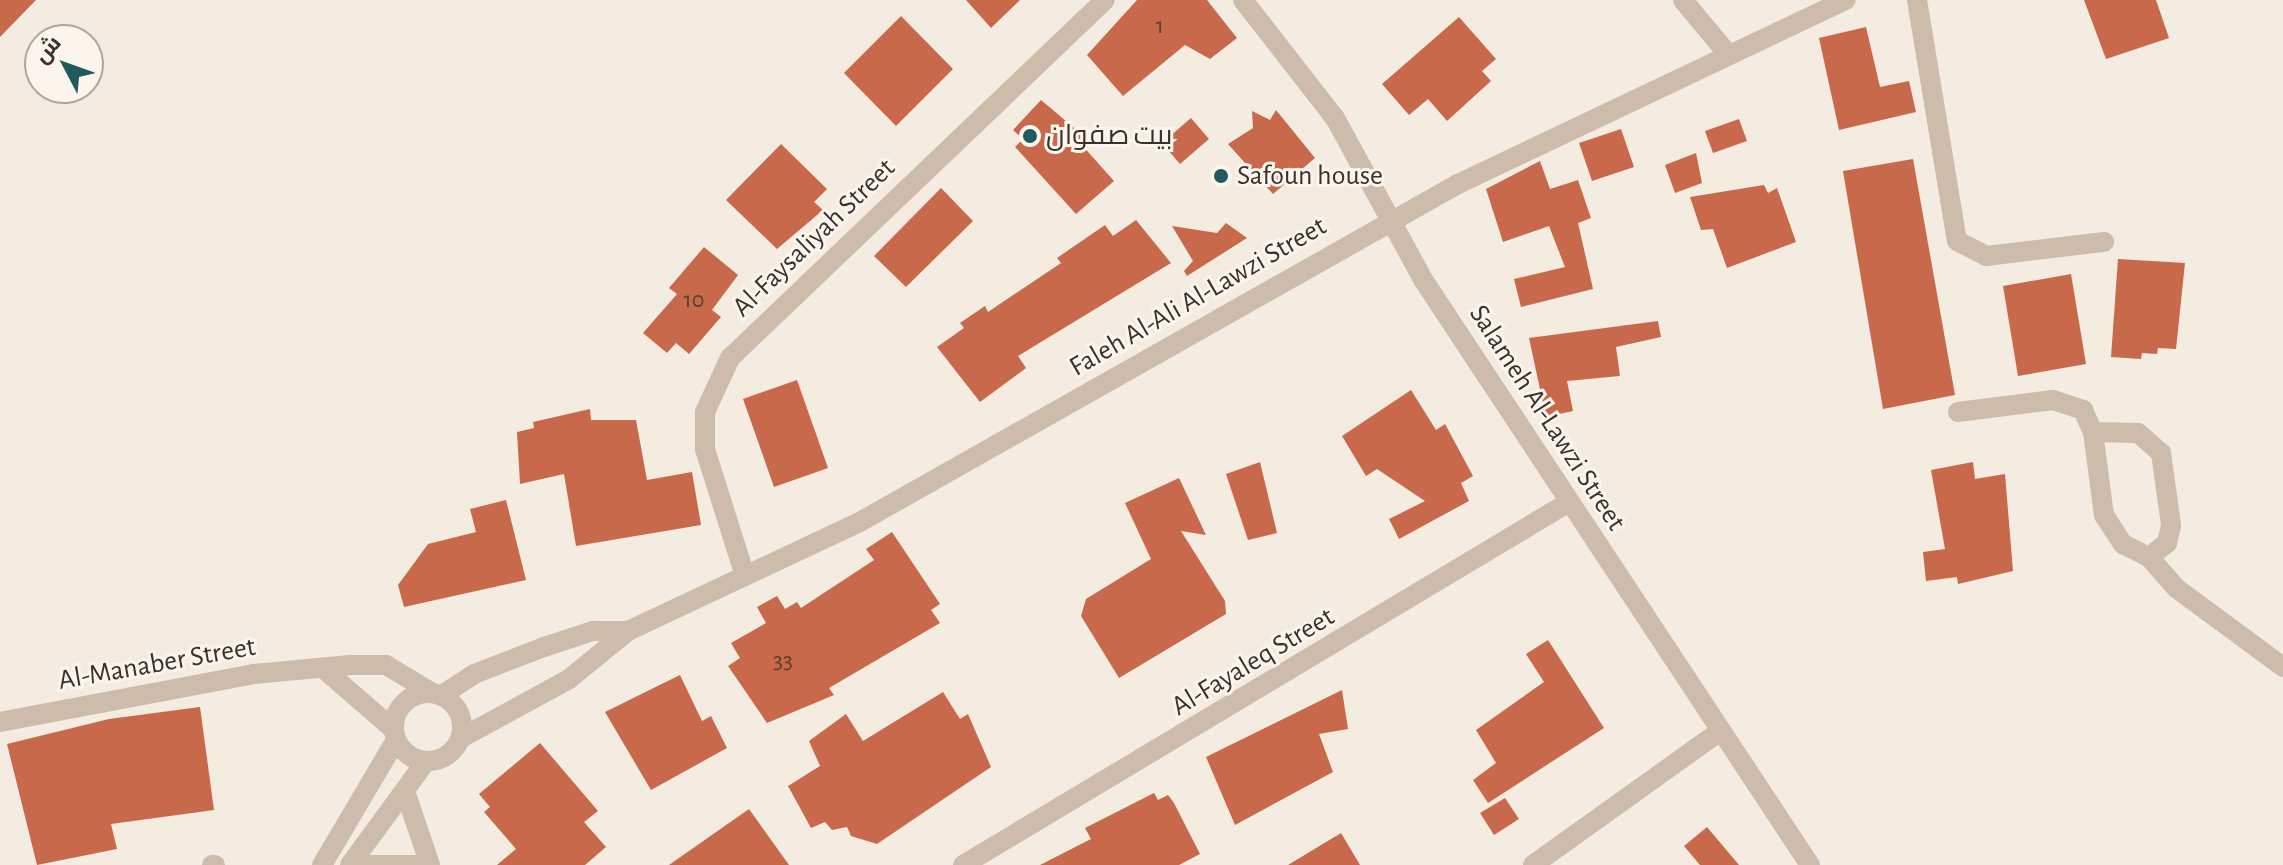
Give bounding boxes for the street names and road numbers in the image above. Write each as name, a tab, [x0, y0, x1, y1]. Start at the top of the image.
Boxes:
street label: Al-Faysaliyah Street	[726, 152, 902, 324]
street label: Faleh Al-Ali Al-Lawzi Street	[1064, 210, 1332, 384]
street label: Salameh Al-Lawzi Street	[1461, 299, 1633, 537]
street label: Al-Fayaleq Street	[1166, 600, 1340, 724]
street label: Al-Manaber Street	[56, 630, 258, 698]

